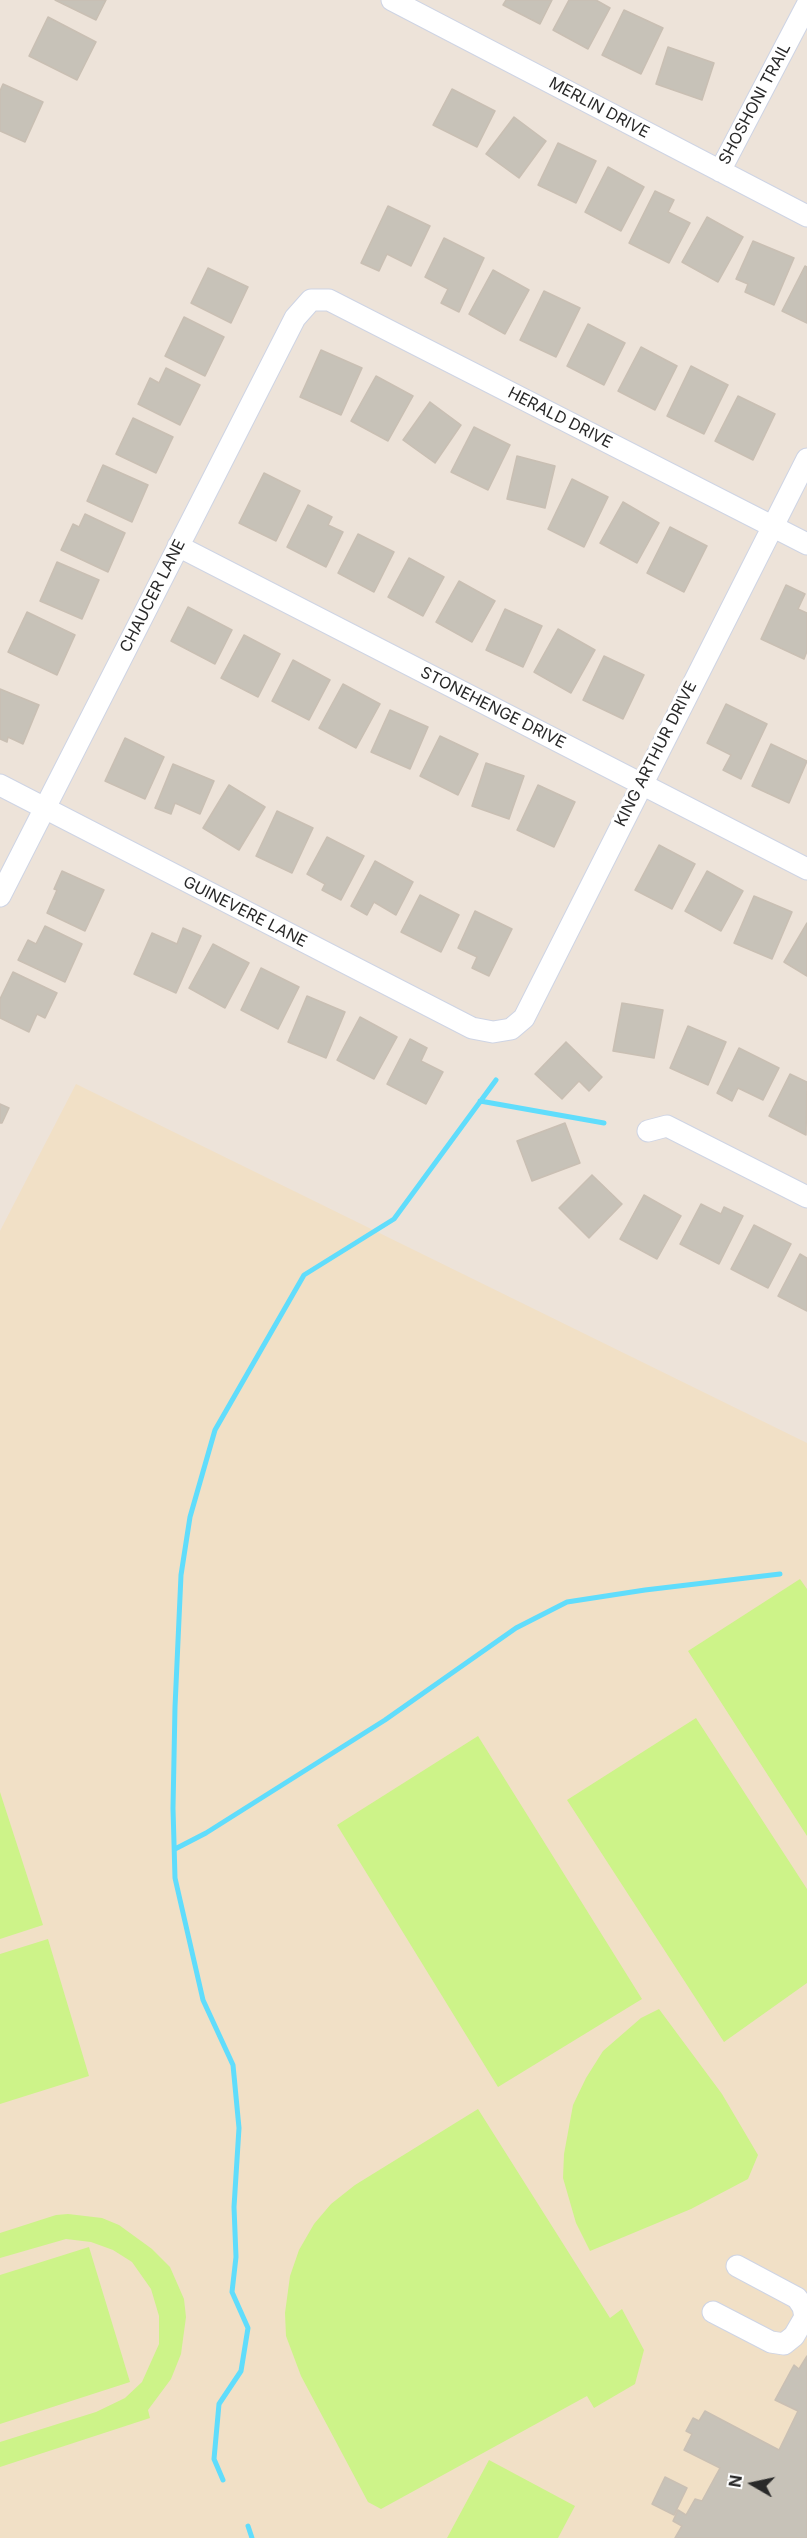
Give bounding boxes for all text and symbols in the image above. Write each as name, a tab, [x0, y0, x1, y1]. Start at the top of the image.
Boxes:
street label: SHOSHONI TRAIL	[715, 40, 795, 168]
street label: MERLIN DRIVE	[545, 73, 653, 143]
street label: HERALD DRIVE	[505, 383, 615, 453]
street label: CHAUCER LANE	[116, 536, 190, 656]
street label: STONEHENGE DRIVE	[417, 663, 569, 753]
street label: KING ARTHUR DRIVE	[611, 678, 701, 830]
street label: GUINEVERE LANE	[180, 872, 310, 952]
north arrow	[723, 2454, 783, 2514]
text: N	[724, 2474, 746, 2489]

